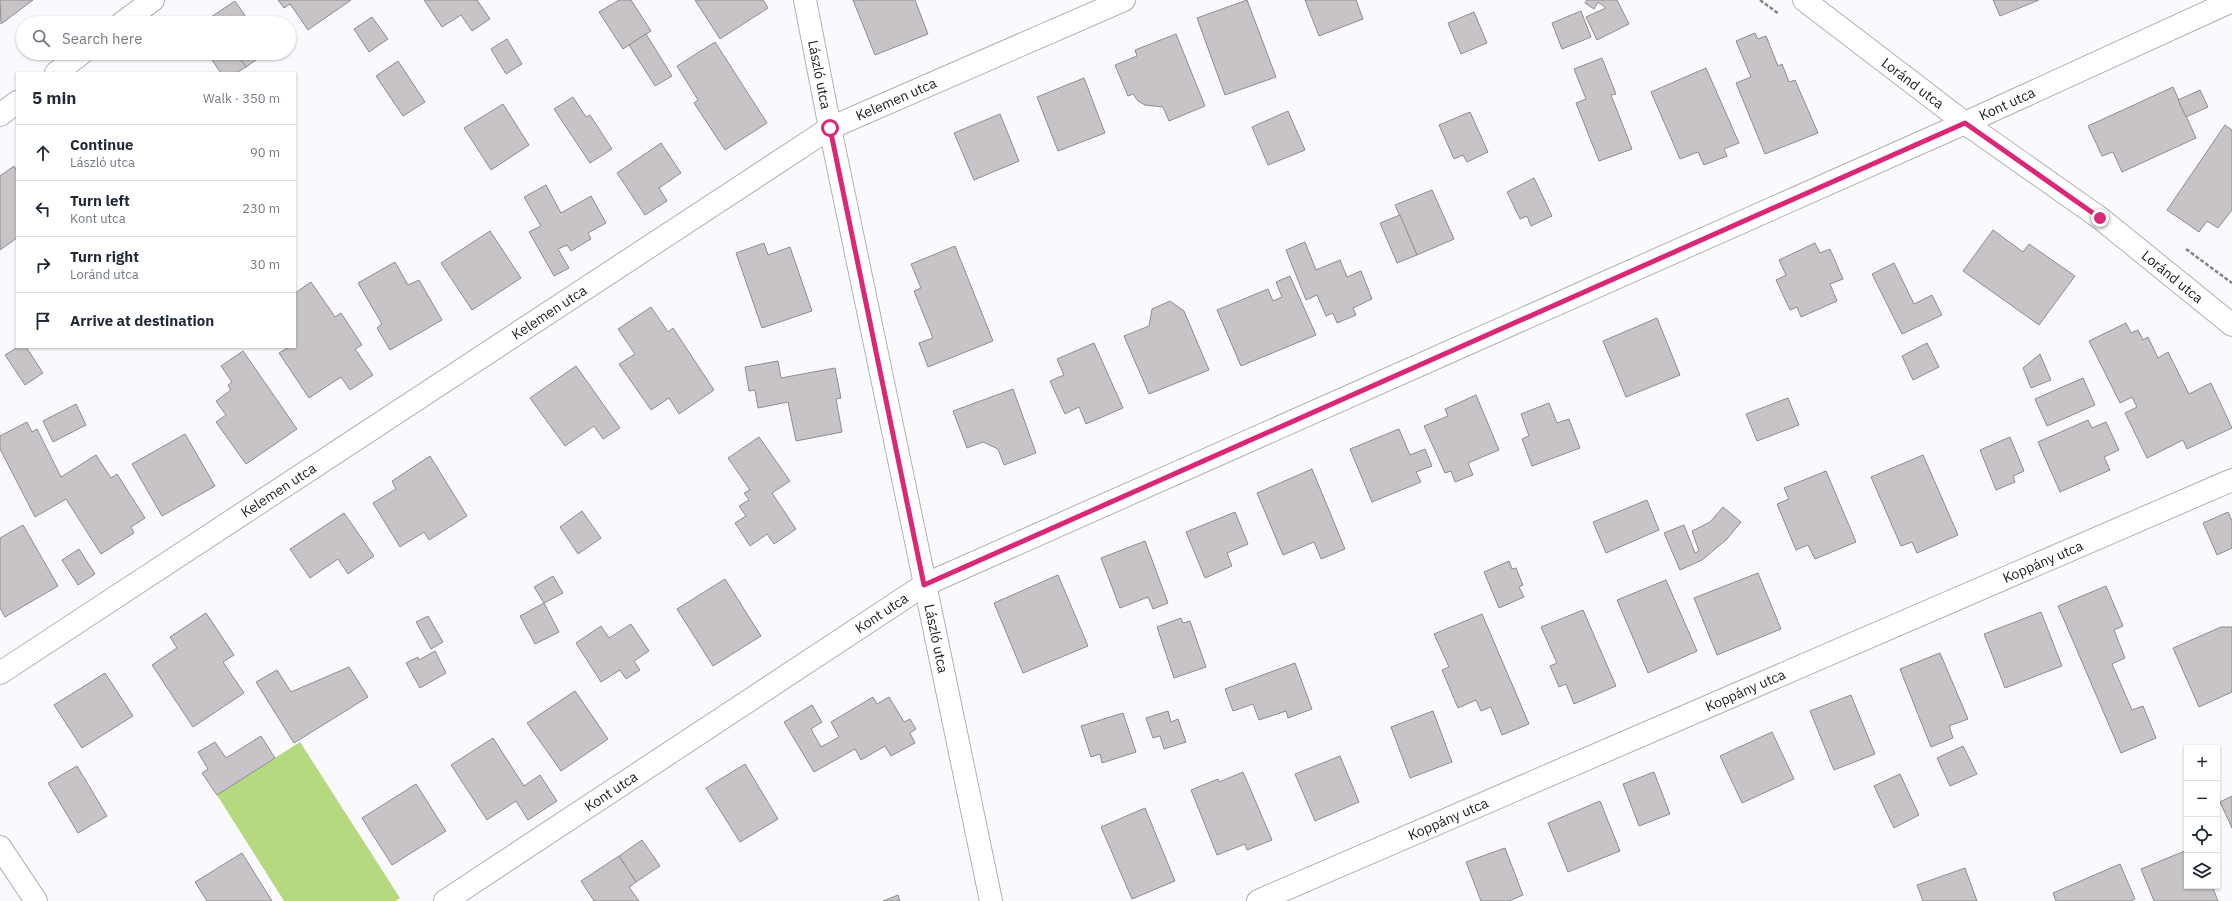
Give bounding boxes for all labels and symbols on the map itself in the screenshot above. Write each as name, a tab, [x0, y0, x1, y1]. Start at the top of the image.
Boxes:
street label: László utca	[804, 39, 835, 111]
street label: Loránd utca	[1878, 54, 1948, 113]
street label: Kelemen utca	[853, 74, 940, 125]
street label: Kont utca	[1976, 83, 2039, 124]
route start	[821, 119, 839, 137]
route end	[2091, 209, 2109, 227]
street label: Loránd utca	[2138, 246, 2207, 307]
street label: Kelemen utca	[508, 281, 591, 344]
street label: Kelemen utca	[237, 459, 320, 521]
street label: Koppány utca	[2000, 536, 2086, 587]
street label: Kont utca	[852, 589, 912, 637]
street label: László utca	[920, 603, 952, 675]
street label: Koppány utca	[1703, 665, 1789, 716]
street label: Kont utca	[581, 767, 641, 815]
street label: Koppány utca	[1405, 793, 1491, 844]

